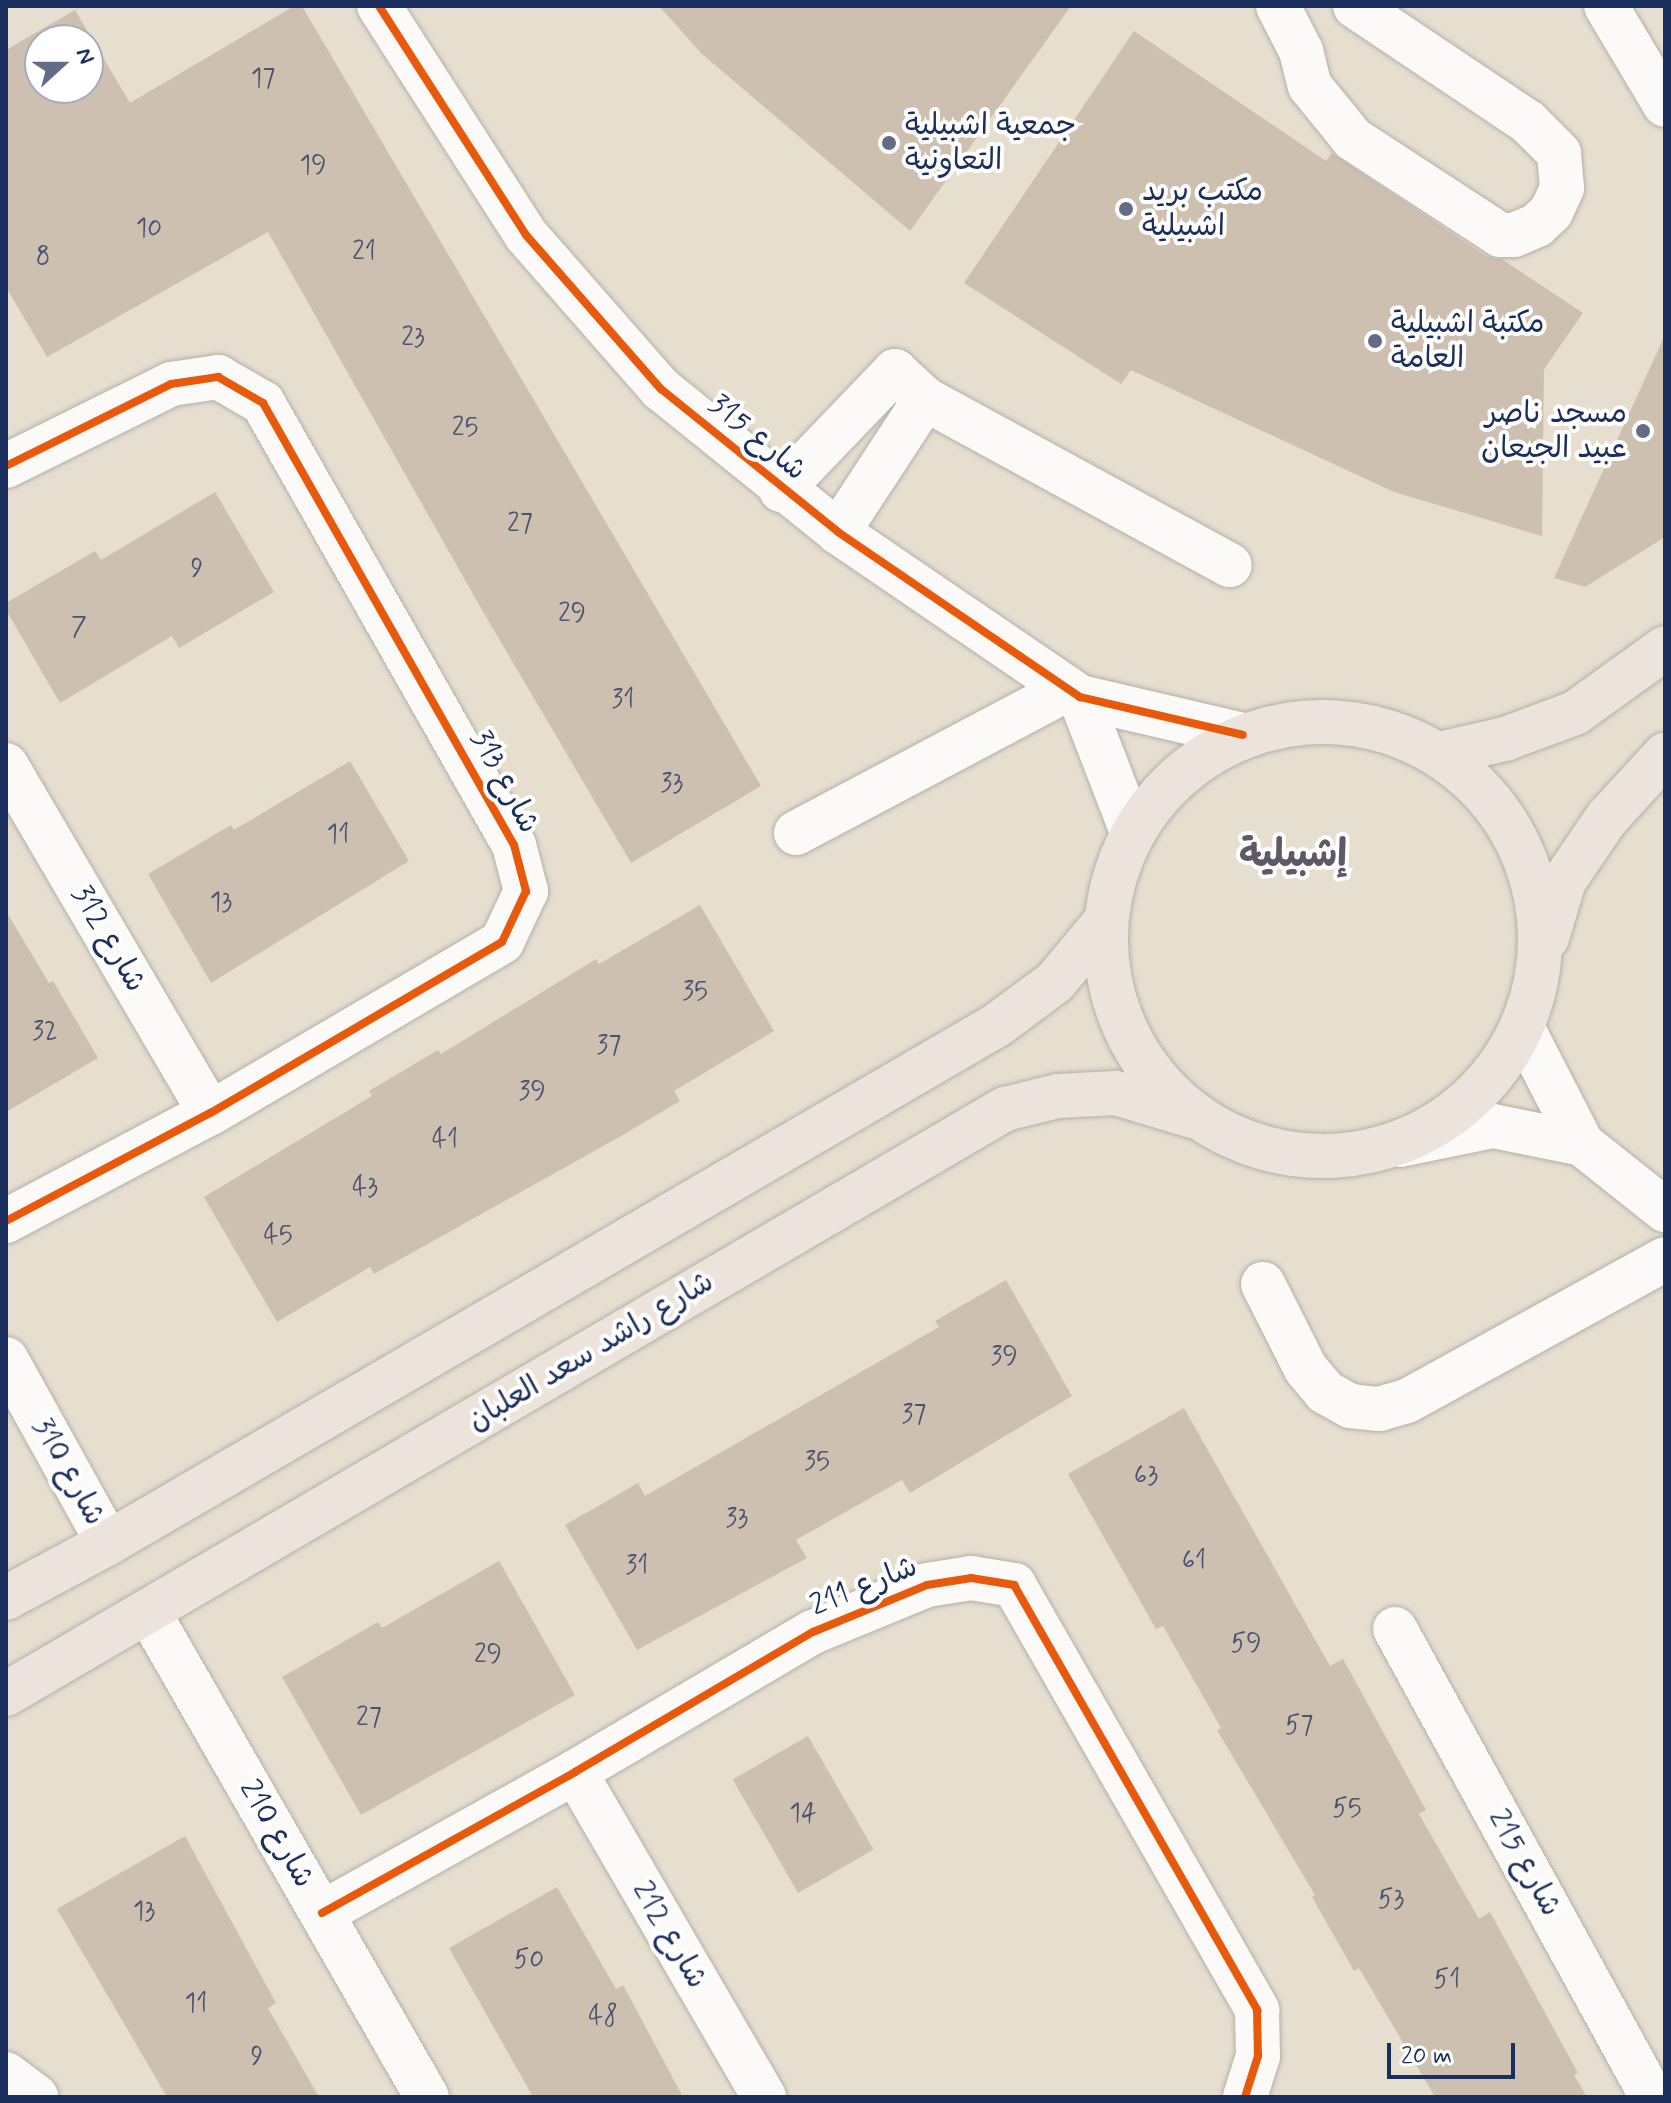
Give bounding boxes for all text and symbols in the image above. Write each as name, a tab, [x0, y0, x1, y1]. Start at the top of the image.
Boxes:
north arrow	[24, 24, 104, 104]
text: N	[69, 44, 100, 68]
house number: 17	[251, 64, 275, 96]
place label: جمعية اشبيلية التعاونية	[905, 108, 1076, 178]
marker: جمعية اشبيلية التعاونية	[880, 134, 898, 152]
house number: 19	[299, 151, 327, 183]
place label: مكتب بريد اشبيلية	[1142, 174, 1263, 244]
marker: مكتب بريد اشبيلية	[1117, 200, 1135, 218]
house number: 10	[136, 214, 162, 246]
house number: 21	[352, 237, 376, 269]
house number: 8	[36, 242, 50, 274]
place label: مكتبة اشبيلية العامة	[1391, 306, 1545, 376]
house number: 23	[401, 323, 425, 355]
marker: مكتبة اشبيلية العامة	[1366, 332, 1384, 350]
street label: شارع 315	[701, 387, 813, 489]
place label: مسجد ناصر عبيد الجيعان	[1481, 396, 1627, 466]
house number: 25	[452, 413, 478, 445]
marker: مسجد ناصر عبيد الجيعان	[1634, 422, 1652, 440]
house number: 27	[507, 509, 533, 541]
house number: 9	[191, 554, 203, 586]
house number: 29	[558, 599, 586, 631]
house number: 7	[71, 613, 87, 645]
house number: 31	[612, 685, 634, 717]
street label: شارع 313	[462, 724, 546, 840]
house number: 33	[661, 769, 683, 801]
house number: 11	[327, 820, 349, 852]
district label: إشبيلية	[1239, 833, 1347, 879]
street label: شارع 312	[63, 879, 153, 999]
house number: 13	[210, 888, 232, 920]
house number: 35	[682, 977, 708, 1009]
house number: 32	[32, 1017, 58, 1049]
house number: 37	[597, 1031, 621, 1063]
house number: 39	[518, 1077, 546, 1109]
house number: 41	[432, 1125, 458, 1157]
house number: 43	[352, 1173, 378, 1205]
house number: 45	[264, 1221, 292, 1253]
street label: شارع راشد سعد العلبان	[462, 1264, 720, 1440]
house number: 39	[990, 1342, 1018, 1374]
house number: 37	[902, 1400, 926, 1432]
street label: شارع 310	[24, 1412, 112, 1532]
house number: 35	[804, 1447, 830, 1479]
house number: 63	[1134, 1461, 1158, 1493]
house number: 33	[726, 1504, 748, 1536]
house number: 61	[1182, 1546, 1206, 1578]
street label: شارع 211	[805, 1549, 923, 1625]
house number: 31	[626, 1551, 648, 1583]
house number: 59	[1230, 1629, 1262, 1661]
house number: 29	[474, 1640, 502, 1672]
house number: 27	[356, 1703, 382, 1735]
house number: 57	[1285, 1711, 1313, 1743]
street label: شارع 210	[231, 1774, 321, 1894]
house number: 55	[1332, 1794, 1362, 1826]
house number: 14	[789, 1799, 817, 1831]
street label: شارع 215	[1480, 1803, 1568, 1923]
street label: شارع 212	[624, 1875, 714, 1995]
house number: 53	[1378, 1885, 1404, 1917]
house number: 13	[133, 1897, 155, 1929]
house number: 50	[514, 1945, 544, 1977]
house number: 51	[1434, 1965, 1460, 1997]
house number: 11	[185, 1989, 207, 2021]
house number: 48	[588, 2002, 618, 2034]
scale bar	[1391, 2027, 1519, 2077]
text: 20 m	[1401, 2041, 1452, 2072]
house number: 9	[251, 2042, 263, 2074]

